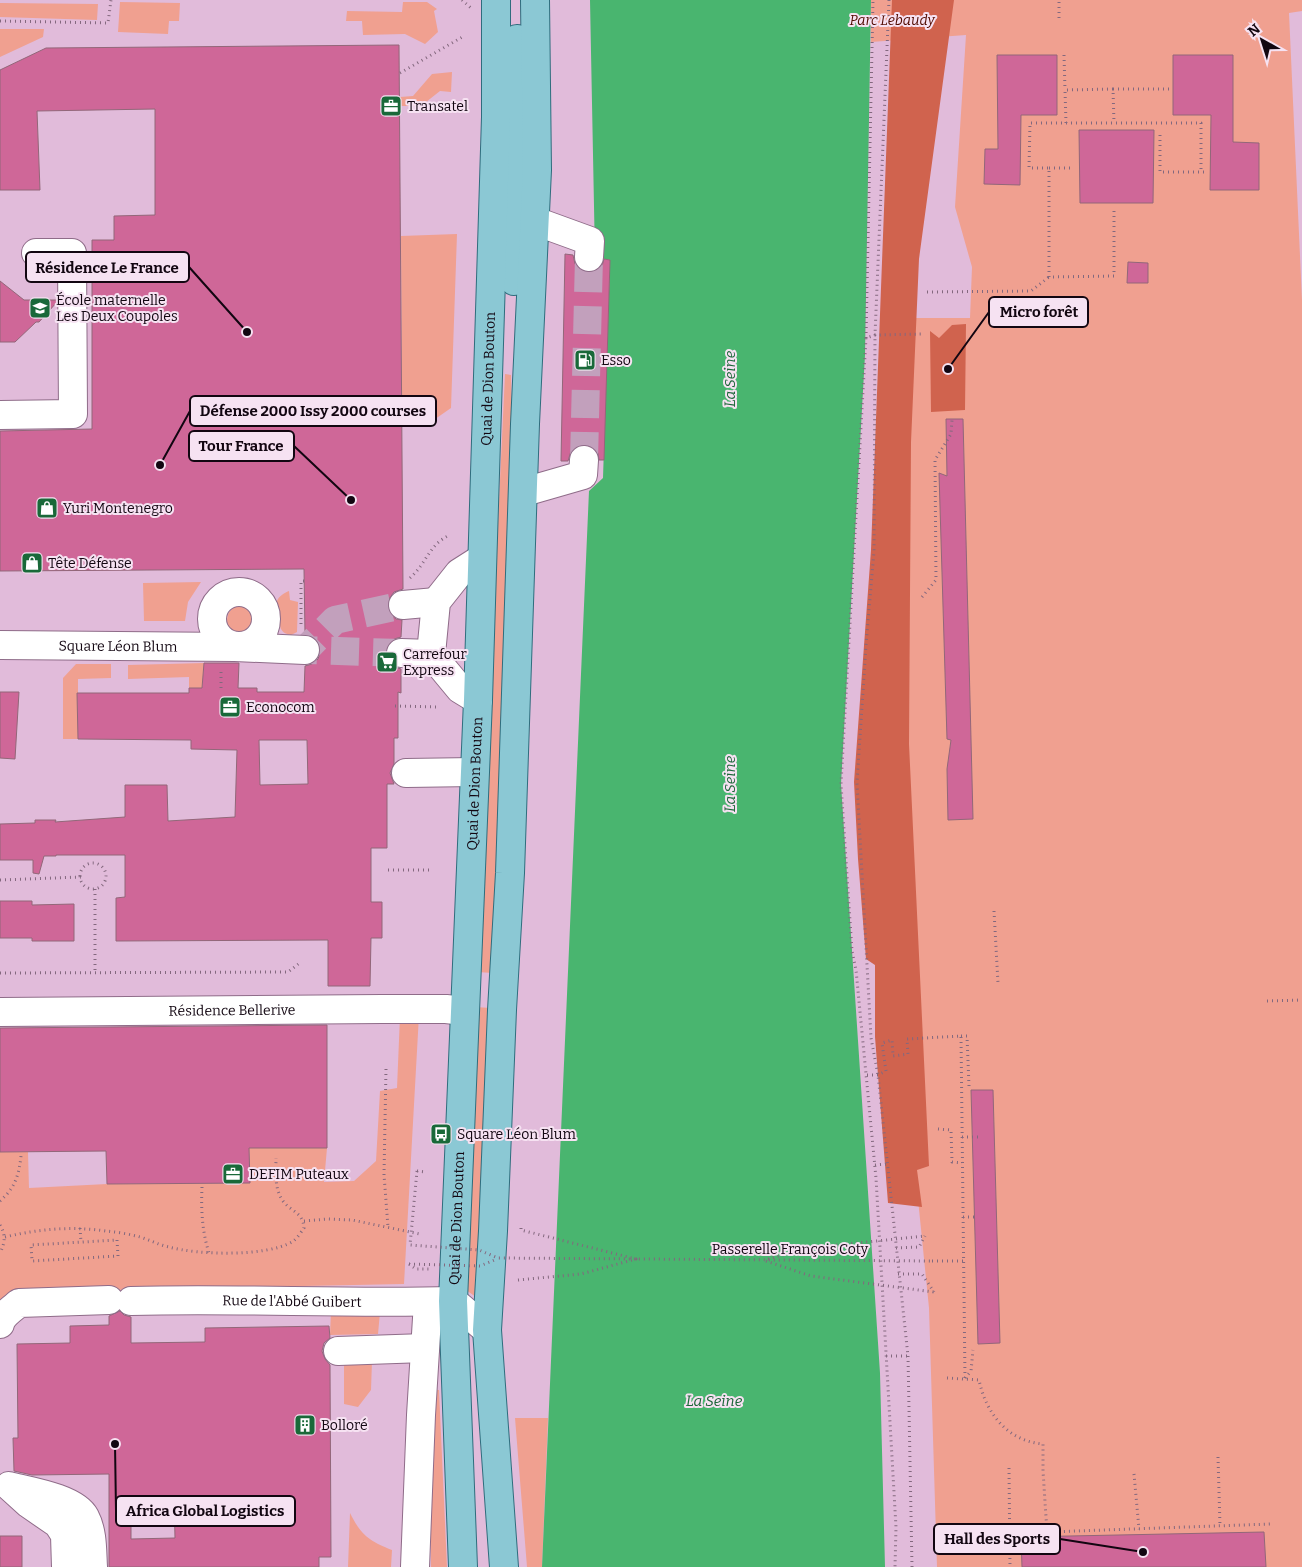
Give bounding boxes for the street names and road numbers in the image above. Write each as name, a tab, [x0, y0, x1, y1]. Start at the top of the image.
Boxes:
street label: Quai de Dion Bouton	[477, 312, 498, 446]
street label: Square Léon Blum	[58, 637, 178, 655]
street label: Quai de Dion Bouton	[463, 716, 486, 851]
street label: Résidence Bellerive	[169, 1001, 295, 1019]
street label: Quai de Dion Bouton	[445, 1151, 468, 1285]
street label: Passerelle François Coty	[712, 1241, 869, 1258]
street label: Rue de l'Abbé Guibert	[222, 1292, 362, 1310]

